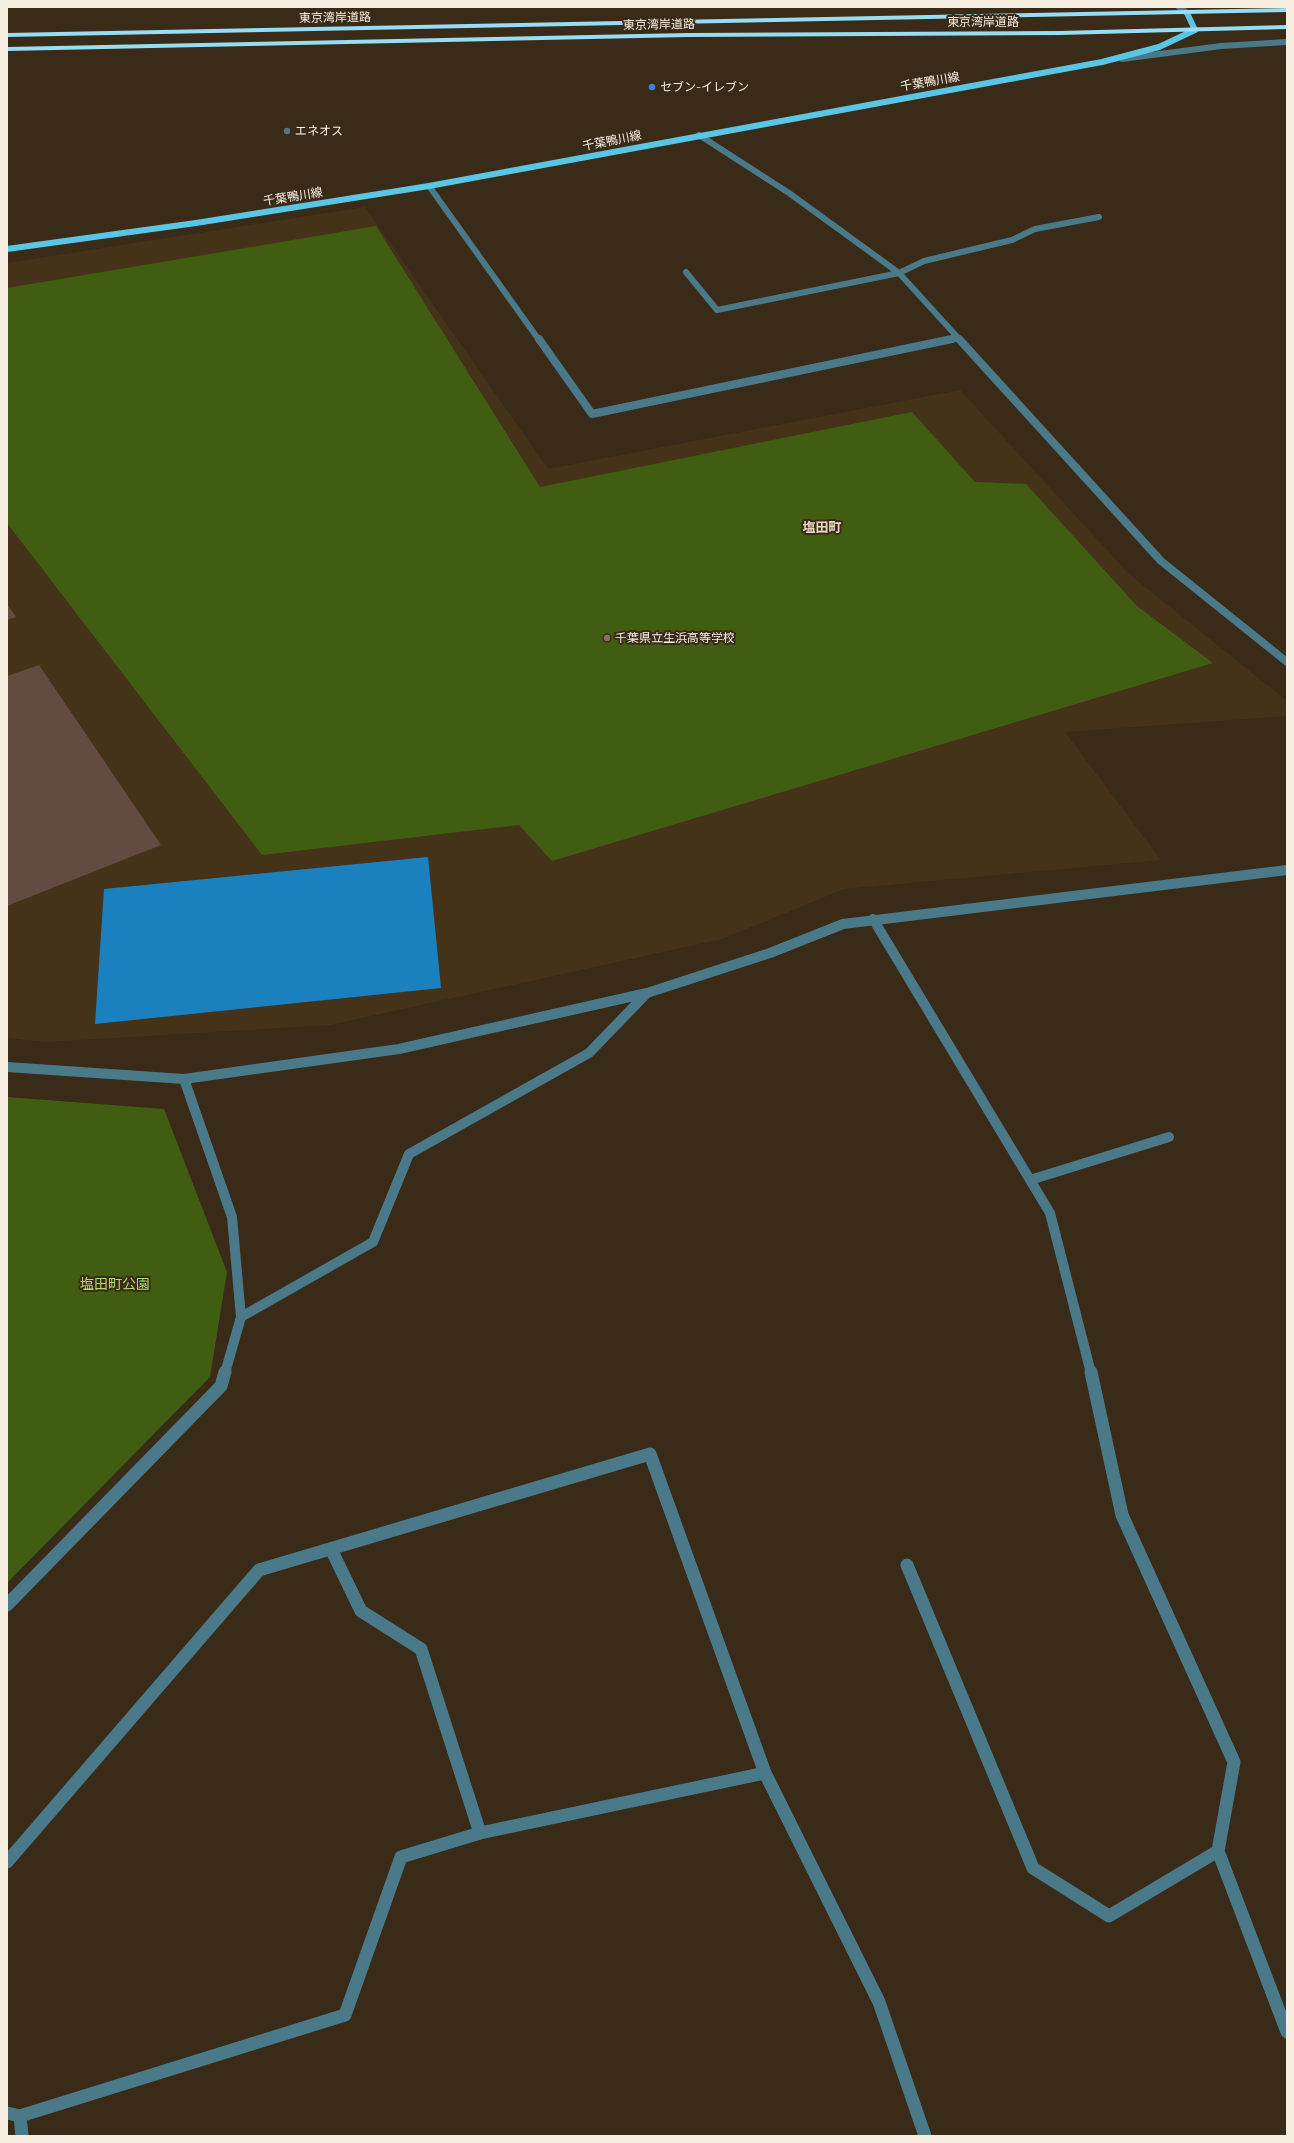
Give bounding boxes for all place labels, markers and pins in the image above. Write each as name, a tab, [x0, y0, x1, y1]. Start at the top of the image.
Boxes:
place label: セブン-イレブン	[660, 80, 749, 94]
marker: セブン-イレブン	[647, 82, 657, 92]
place label: エネオス	[295, 124, 343, 138]
marker: エネオス	[282, 126, 292, 136]
place label: 千葉県立生浜高等学校	[615, 631, 735, 645]
marker: 千葉県立生浜高等学校	[602, 633, 612, 643]

